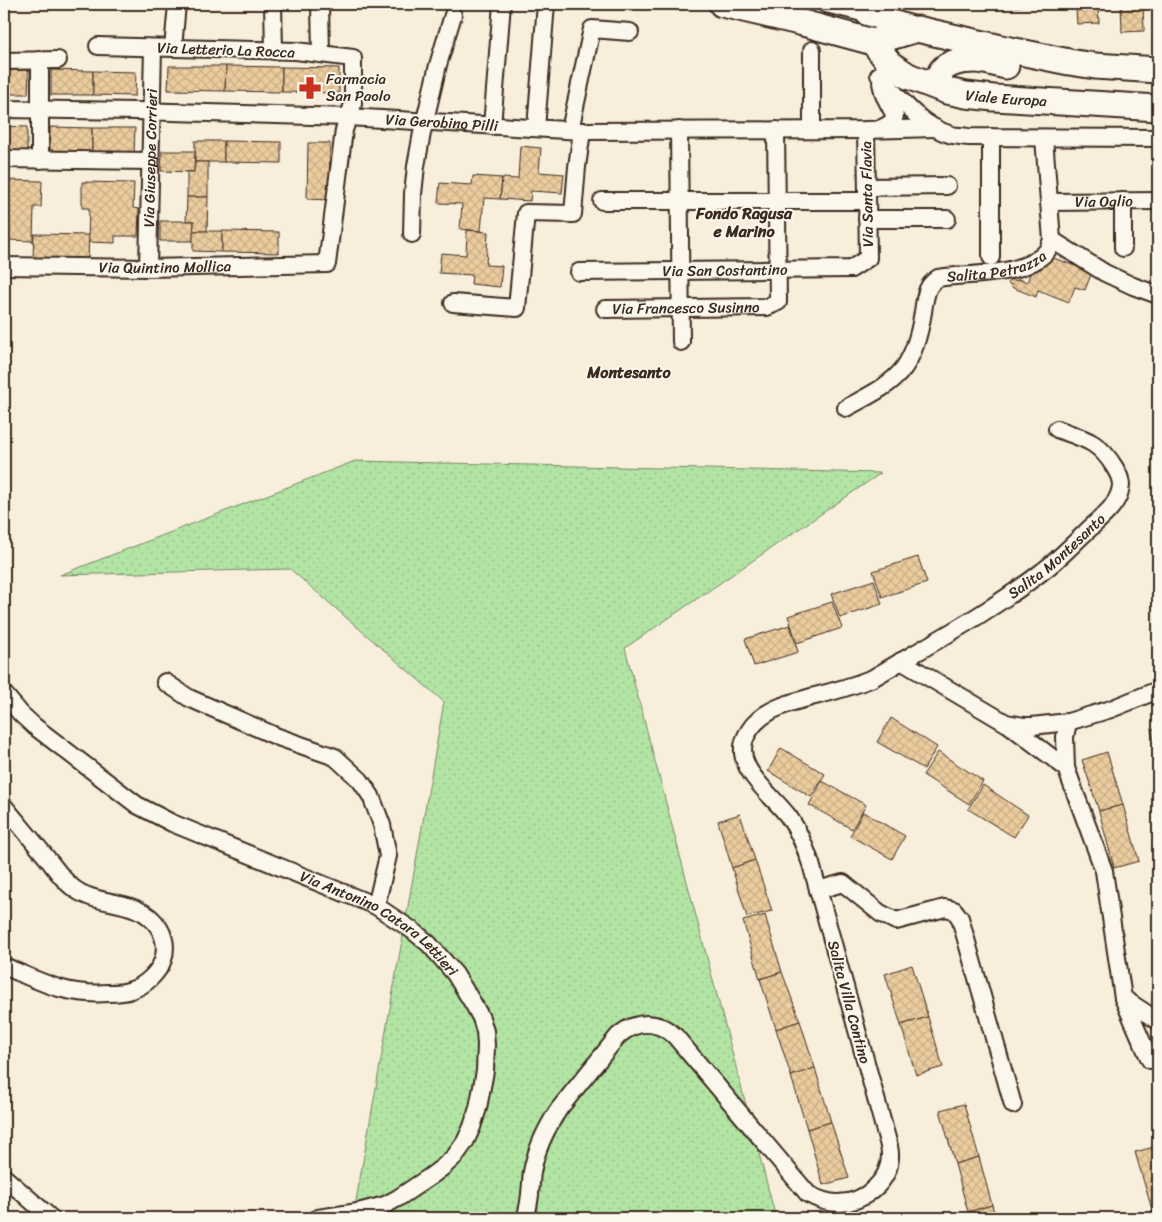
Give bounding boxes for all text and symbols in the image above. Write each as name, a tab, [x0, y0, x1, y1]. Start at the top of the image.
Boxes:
street label: Via Letterio La Rocca	[157, 35, 296, 65]
place label: Farmacia San Paolo	[326, 66, 391, 109]
pharmacy icon: Farmacia San Paolo	[297, 75, 323, 101]
street label: Viale Europa	[964, 82, 1048, 114]
street label: Via Giuseppe Corrieri	[136, 88, 165, 228]
street label: Via Gerobino Pilli	[385, 106, 500, 139]
street label: Via Santa Flavia	[853, 140, 881, 247]
street label: Via Oglio	[1075, 188, 1133, 215]
district label: Fondo Ragusa e Marino	[695, 199, 793, 246]
street label: Salita Petrazza	[946, 244, 1053, 290]
street label: Via Quintino Mollica	[99, 253, 232, 281]
street label: Via San Costantino	[662, 257, 788, 284]
street label: Via Francesco Susinno	[612, 294, 760, 322]
district label: Montesanto	[586, 358, 672, 387]
street label: Salita Montesanto	[1002, 507, 1112, 606]
street label: Via Antonino Catara Lettieri	[296, 863, 465, 983]
street label: Salita Villa Contino	[820, 937, 878, 1067]

